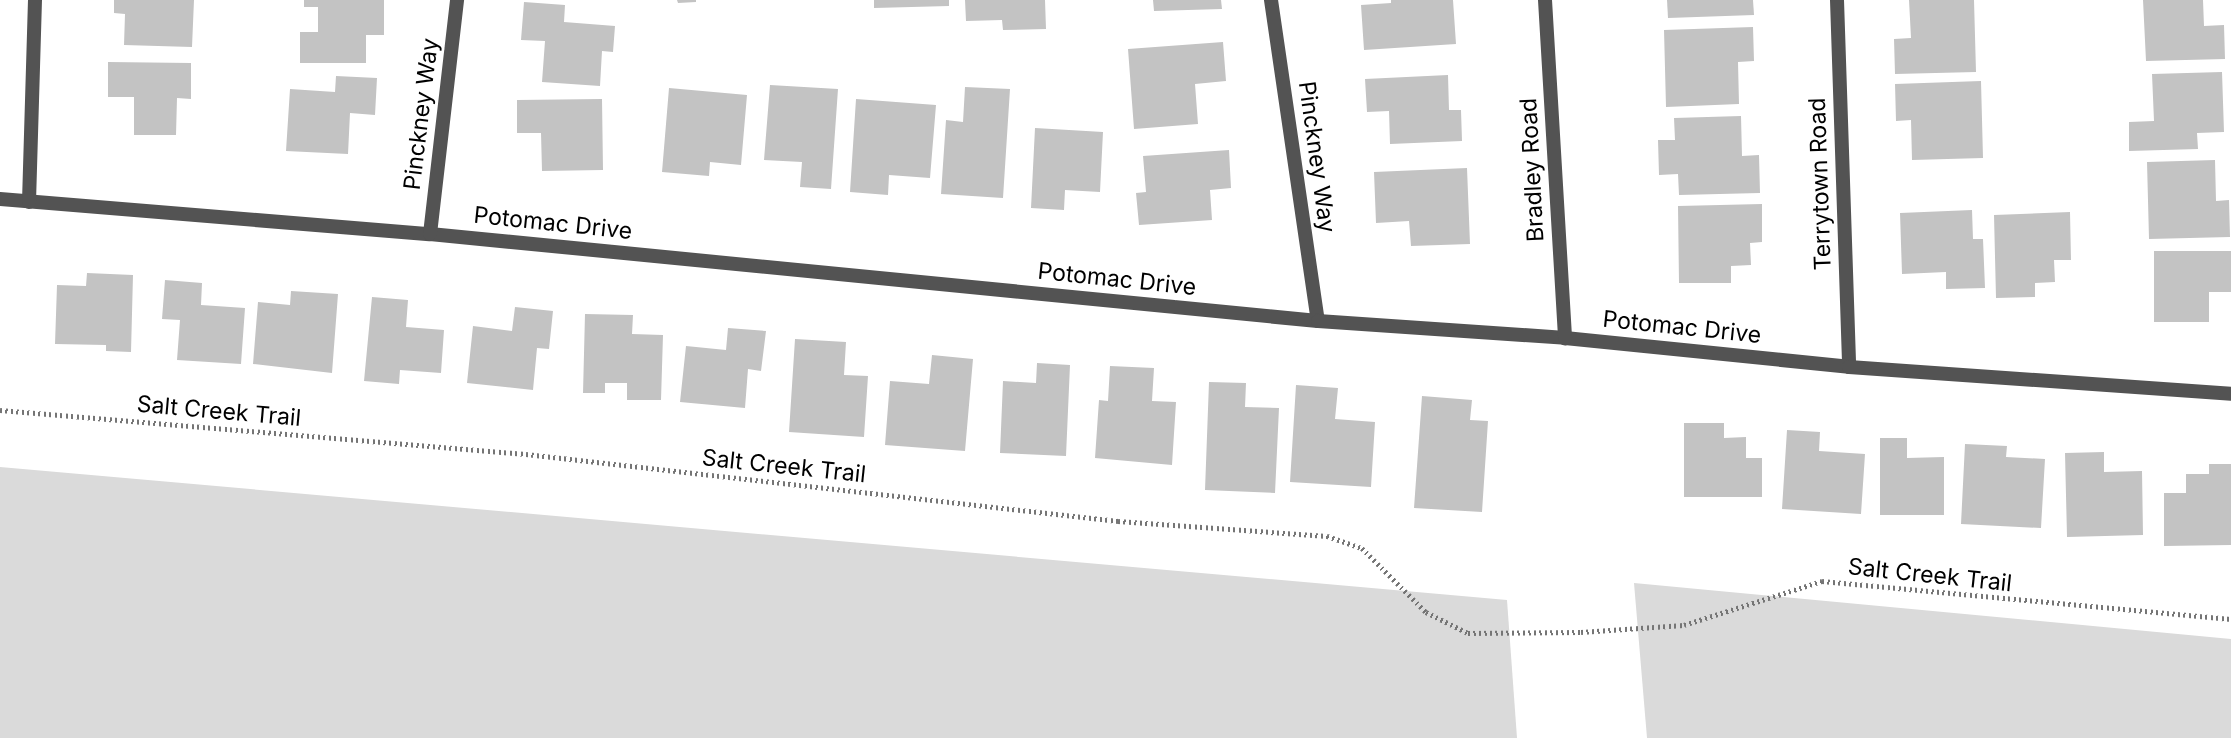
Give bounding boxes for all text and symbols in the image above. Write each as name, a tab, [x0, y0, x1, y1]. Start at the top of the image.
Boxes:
street label: Pinckney Way	[398, 37, 444, 191]
street label: Pinckney Way	[1293, 80, 1341, 234]
street label: Bradley Road	[1514, 97, 1550, 243]
street label: Terrytown Road	[1803, 97, 1837, 271]
street label: Potomac Drive	[472, 201, 634, 245]
street label: Potomac Drive	[1036, 257, 1198, 301]
street label: Potomac Drive	[1601, 305, 1763, 349]
street label: Salt Creek Trail	[136, 390, 302, 432]
street label: Salt Creek Trail	[701, 444, 867, 488]
street label: Salt Creek Trail	[1847, 553, 2013, 597]

